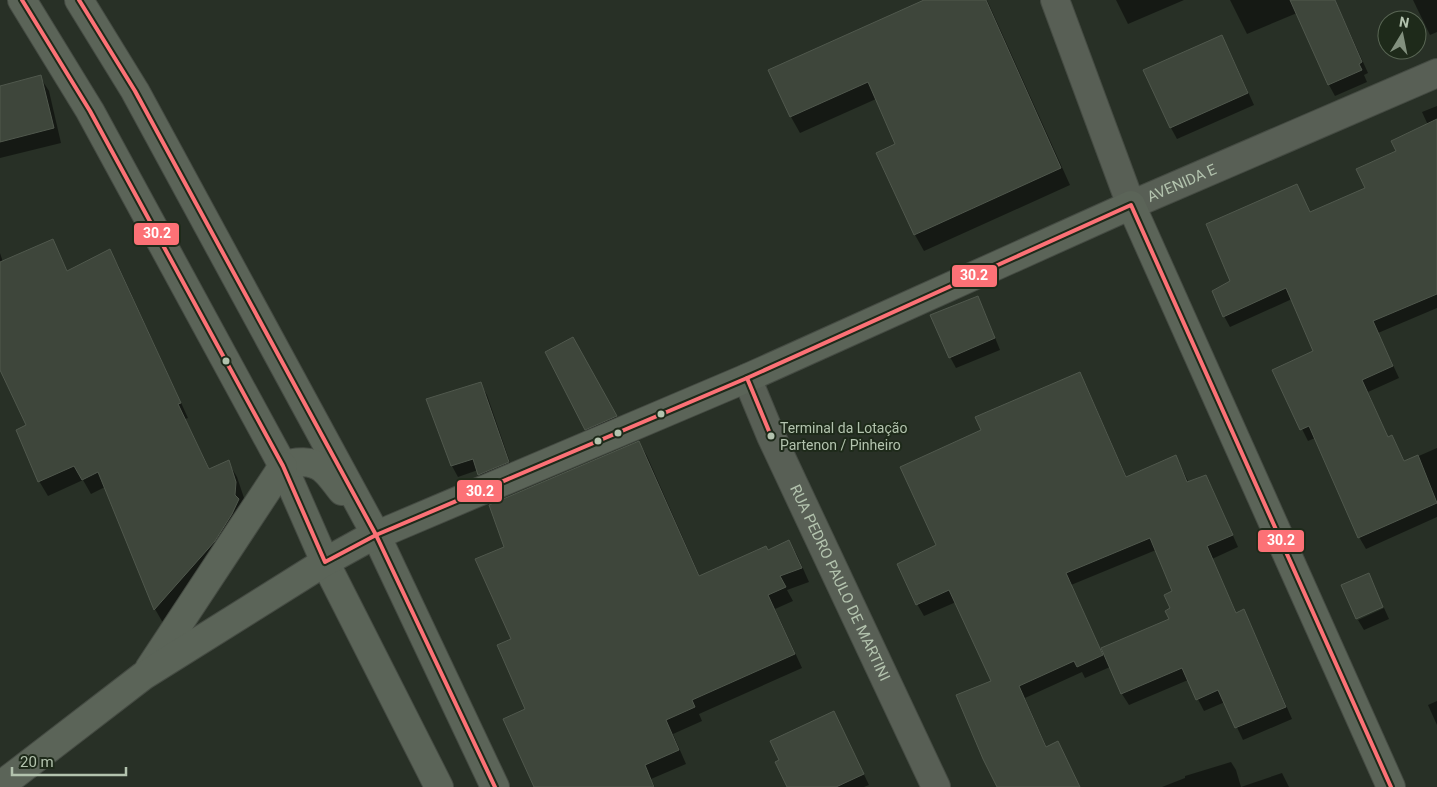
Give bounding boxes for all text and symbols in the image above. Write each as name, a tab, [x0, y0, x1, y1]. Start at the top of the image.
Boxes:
north arrow	[1377, 10, 1427, 60]
text: N	[1398, 13, 1411, 31]
street label: AVENIDA E	[1144, 160, 1220, 206]
line badge: 30.2	[133, 222, 180, 246]
text: 30.2	[143, 225, 171, 241]
line badge: 30.2	[951, 264, 998, 288]
text: 30.2	[960, 267, 988, 283]
unlabelled marker	[221, 356, 231, 366]
unlabelled marker	[656, 409, 666, 419]
place label: Terminal da Lotação Partenon / Pinheiro	[780, 420, 907, 453]
unlabelled marker	[613, 428, 623, 438]
marker: Terminal da Lotação Partenon / Pinheiro	[766, 431, 776, 441]
unlabelled marker	[593, 436, 603, 446]
line badge: 30.2	[456, 479, 503, 503]
street label: RUA PEDRO PAULO DE MARTINI	[786, 482, 894, 684]
text: 30.2	[466, 483, 494, 499]
line badge: 30.2	[1257, 529, 1305, 553]
text: 30.2	[1267, 532, 1295, 548]
scale bar	[12, 744, 126, 776]
text: 20 m	[20, 753, 54, 771]

